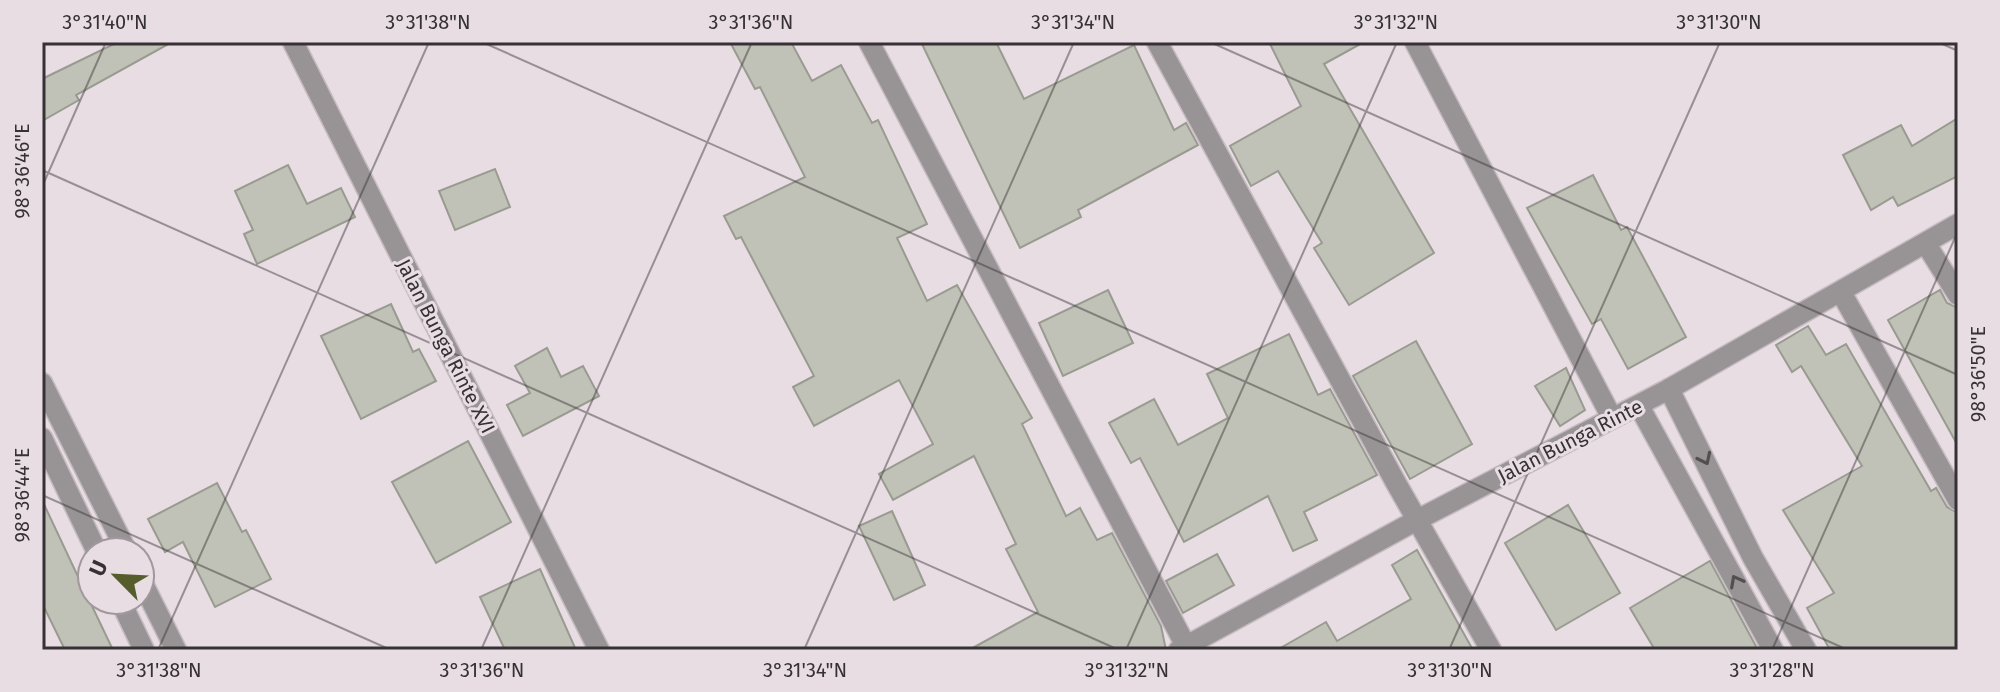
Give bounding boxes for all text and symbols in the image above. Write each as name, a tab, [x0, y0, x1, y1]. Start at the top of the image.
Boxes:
text: 3°31'40"N	[62, 10, 148, 34]
text: 3°31'38"N	[385, 10, 471, 34]
text: 3°31'36"N	[709, 10, 793, 34]
text: 3°31'34"N	[1031, 10, 1115, 34]
text: 3°31'32"N	[1354, 10, 1438, 34]
text: 3°31'30"N	[1676, 10, 1762, 34]
text: 98°36'46"E	[10, 123, 34, 219]
street label: Jalan Bunga Rinte XVI	[392, 255, 500, 437]
text: 98°36'50"E	[1966, 326, 1990, 422]
street label: Jalan Bunga Rinte	[1494, 394, 1646, 488]
text: 98°36'44"E	[10, 448, 34, 542]
one-way arrow	[1695, 450, 1711, 465]
north arrow	[76, 536, 156, 616]
text: U	[83, 556, 113, 580]
one-way arrow	[1730, 576, 1746, 590]
text: 3°31'38"N	[116, 658, 202, 682]
text: 3°31'36"N	[440, 658, 524, 682]
text: 3°31'34"N	[763, 658, 847, 682]
text: 3°31'32"N	[1085, 658, 1169, 682]
text: 3°31'30"N	[1407, 658, 1493, 682]
text: 3°31'28"N	[1729, 658, 1815, 682]

